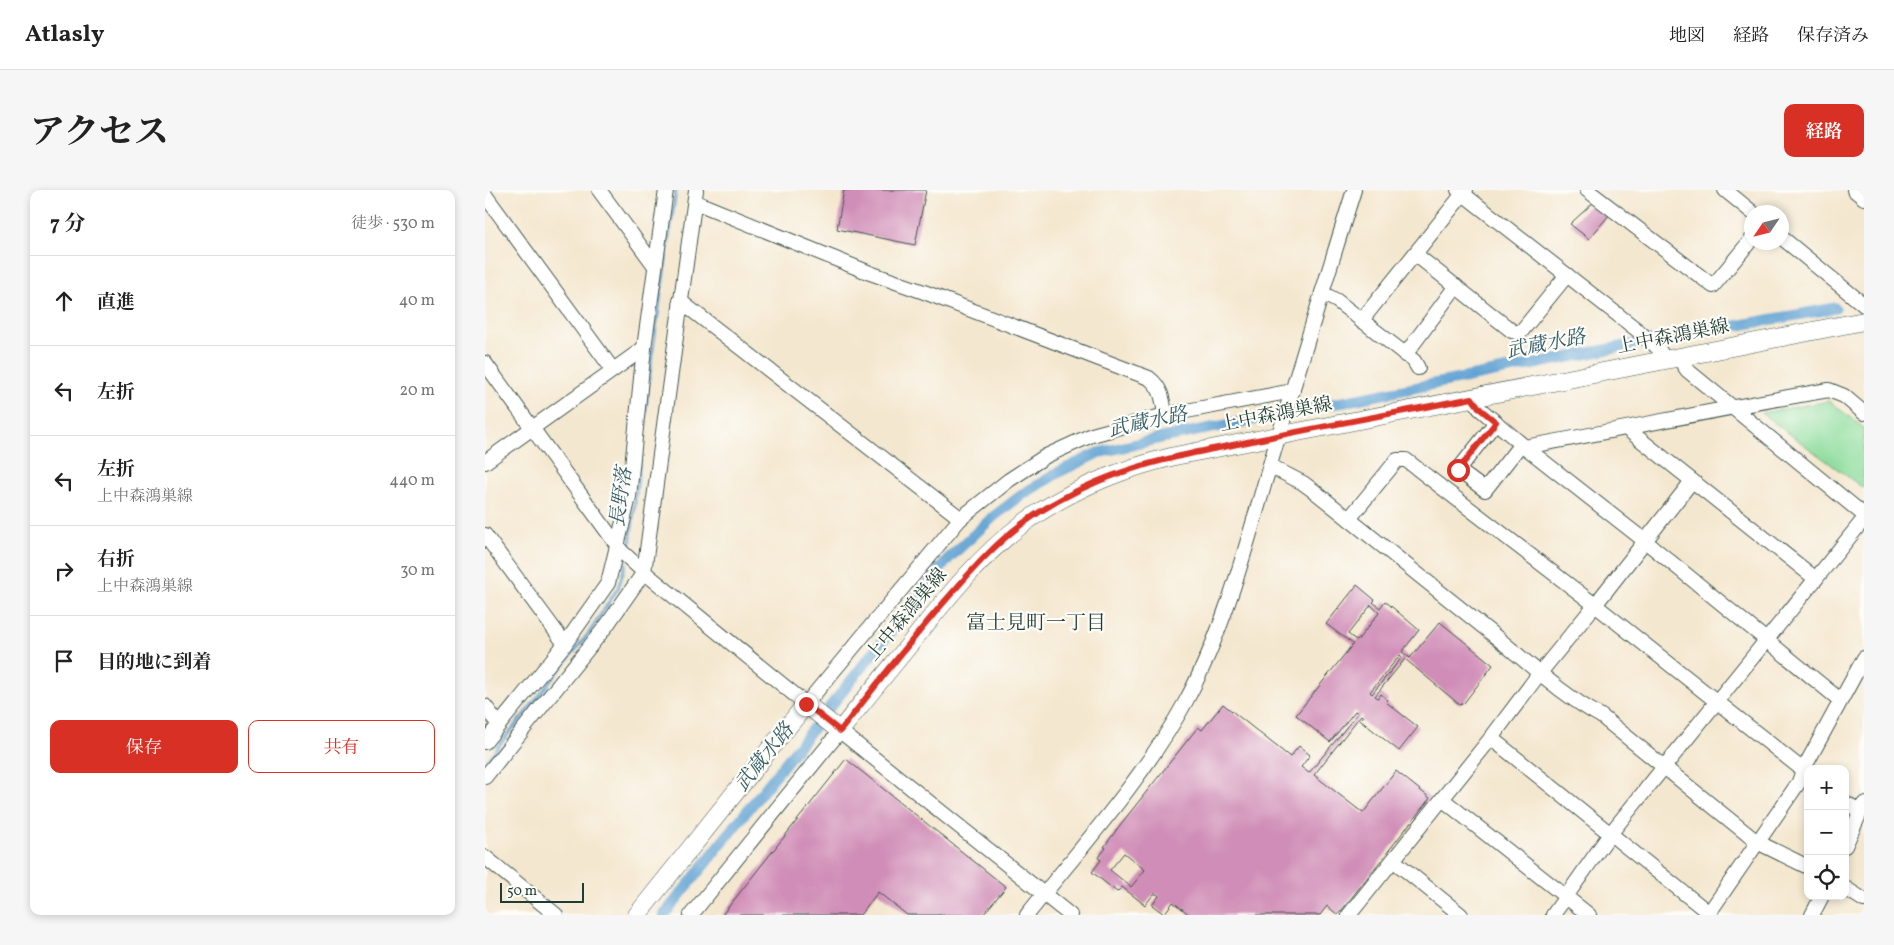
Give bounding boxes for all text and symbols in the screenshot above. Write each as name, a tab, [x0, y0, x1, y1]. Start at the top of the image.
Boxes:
text: Atlasly	[25, 18, 104, 52]
text: 地図	[1669, 24, 1705, 49]
text: 経路	[1733, 24, 1769, 49]
text: 保存済み	[1797, 24, 1869, 49]
button: 経路	[1784, 104, 1864, 157]
text: アクセス	[30, 110, 169, 158]
north arrow	[1744, 205, 1789, 250]
text: 7 分	[50, 210, 85, 239]
text: 徒歩 · 530 m	[351, 213, 435, 235]
icon: ahead	[50, 287, 78, 315]
text: 直進	[97, 290, 135, 316]
text: 40 m	[399, 290, 435, 312]
street label: 上中森鴻巣線	[1615, 313, 1731, 361]
water label: 武蔵水路	[1504, 323, 1590, 366]
icon: left	[50, 377, 78, 405]
text: 左折	[97, 380, 135, 406]
text: 20 m	[400, 380, 435, 402]
street label: 上中森鴻巣線	[1218, 391, 1334, 439]
water label: 武蔵水路	[1106, 401, 1192, 445]
text: 左折	[97, 457, 135, 483]
route start	[1447, 459, 1470, 482]
water label: 長野落	[604, 463, 640, 528]
icon: left	[50, 467, 78, 495]
text: 440 m	[389, 470, 435, 492]
text: 上中森鴻巣線	[97, 486, 193, 508]
text: 右折	[97, 547, 135, 573]
icon: right	[50, 557, 78, 585]
text: 30 m	[400, 560, 435, 582]
street label: 上中森鴻巣線	[860, 563, 954, 667]
text: 上中森鴻巣線	[97, 576, 193, 598]
district label: 富士見町一丁目	[966, 610, 1106, 638]
icon: arrive	[50, 647, 78, 675]
text: 目的地に到着	[97, 650, 211, 676]
route end	[795, 693, 818, 716]
water label: 武蔵水路	[729, 717, 802, 798]
button: 保存	[50, 720, 238, 773]
button: 共有	[248, 720, 435, 773]
map controls	[1804, 765, 1849, 900]
button: +	[1804, 765, 1849, 810]
button: −	[1804, 810, 1849, 855]
button: locate	[1804, 855, 1849, 900]
scale bar	[500, 880, 584, 903]
text: 50 m	[507, 882, 537, 901]

